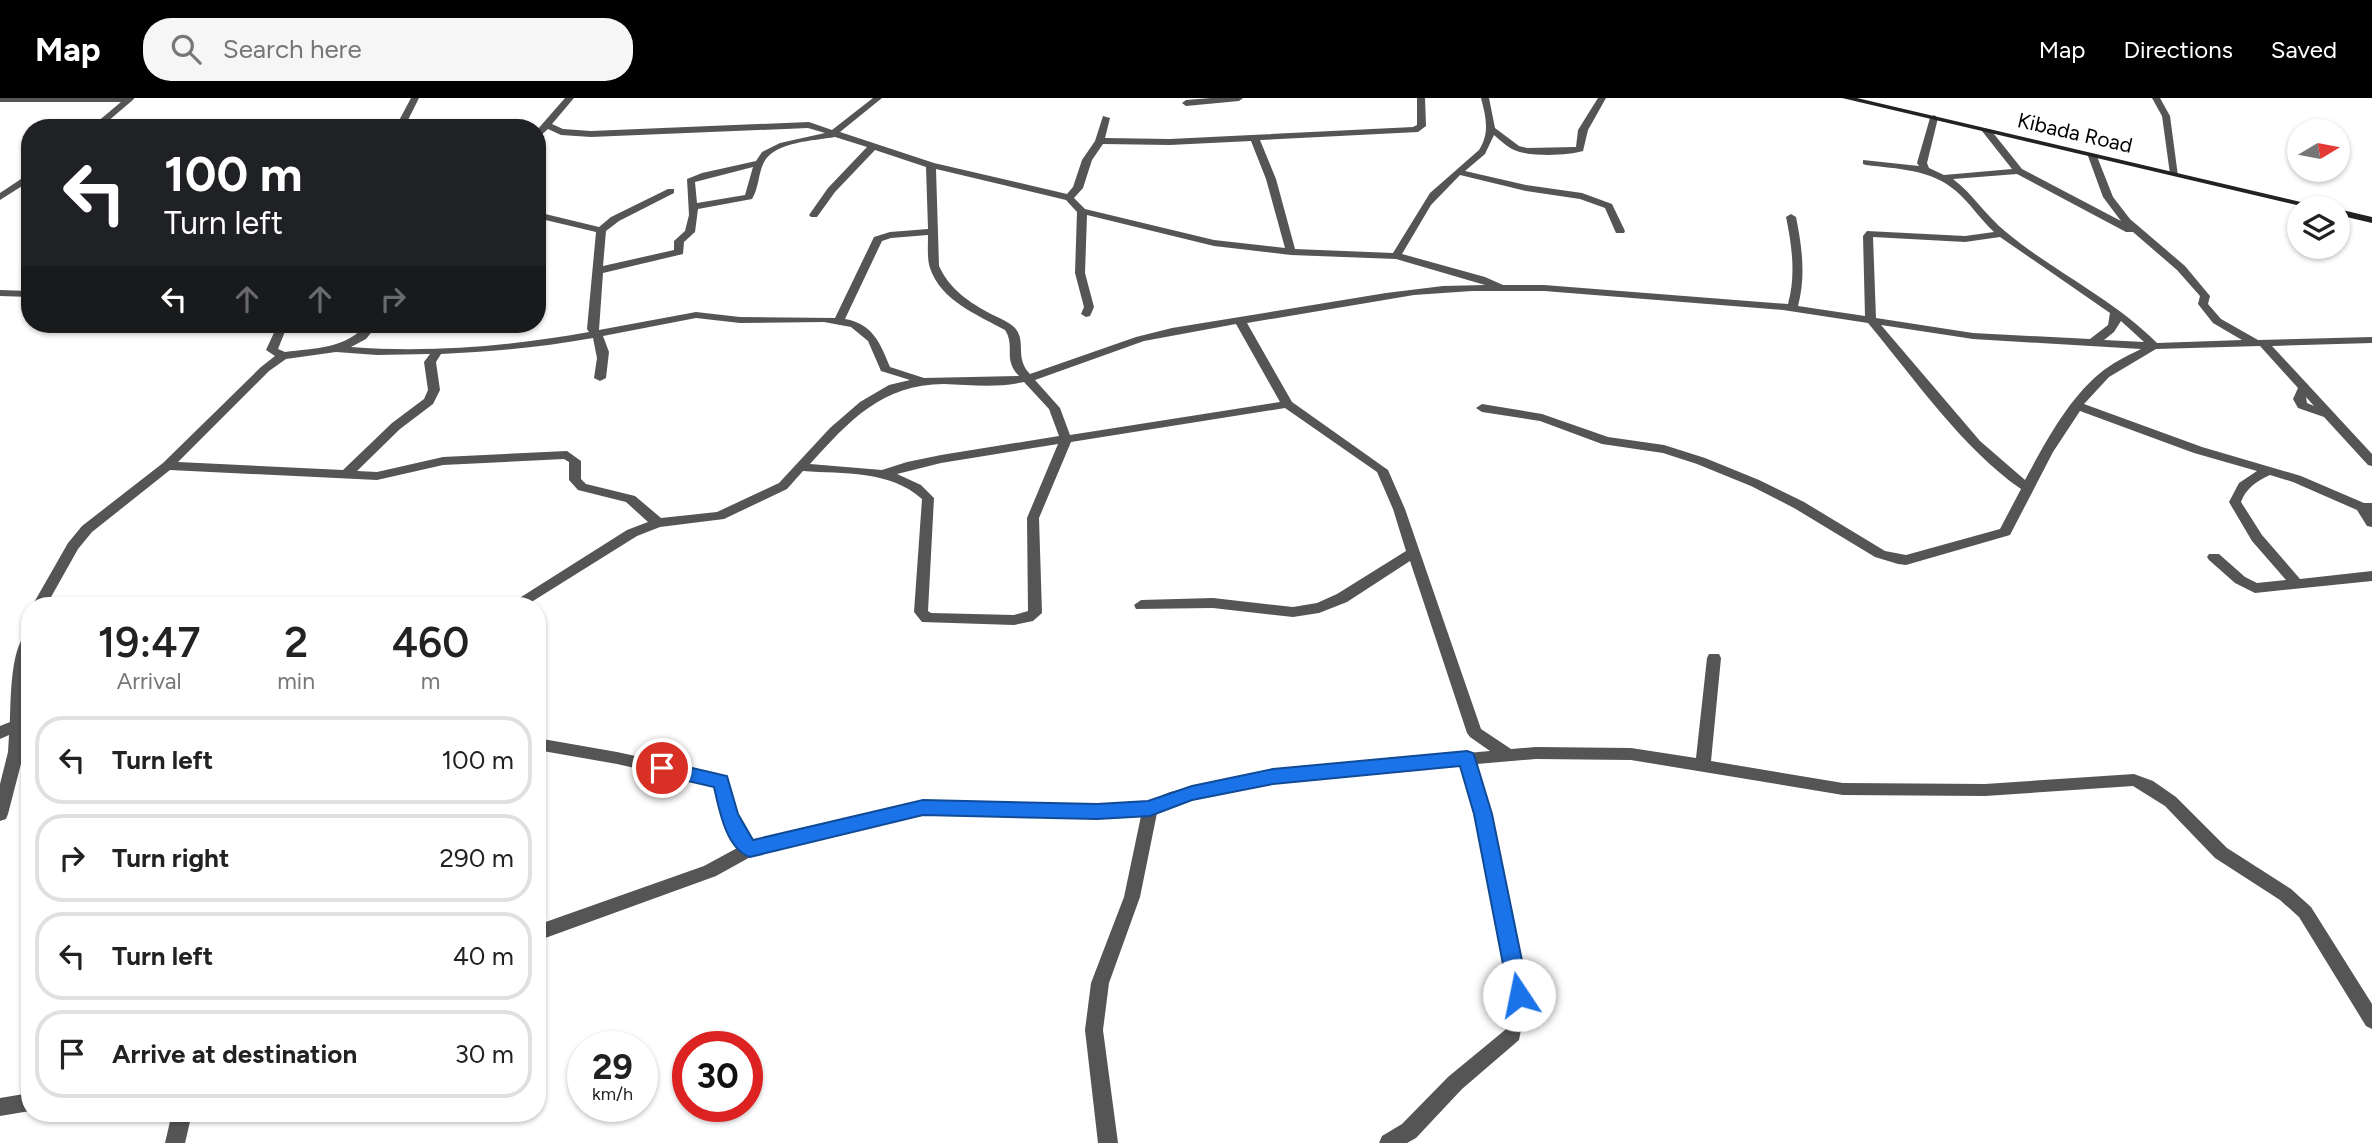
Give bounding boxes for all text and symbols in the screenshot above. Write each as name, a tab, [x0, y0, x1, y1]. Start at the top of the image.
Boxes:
search box	[143, 18, 633, 81]
text: Map	[35, 30, 101, 69]
icon: search	[167, 30, 205, 68]
text: Search here	[223, 33, 362, 65]
text: Map	[2039, 35, 2085, 64]
text: Directions	[2123, 35, 2233, 64]
text: Saved	[2271, 35, 2337, 64]
street label: Kibada Road	[2015, 107, 2135, 158]
north arrow	[2287, 119, 2350, 182]
map controls	[2287, 119, 2350, 259]
text: 100 m	[164, 144, 303, 203]
icon: left	[49, 147, 140, 238]
button: layers	[2287, 196, 2350, 259]
text: Turn left	[164, 204, 283, 242]
icon: left	[155, 280, 193, 318]
icon: ahead	[228, 280, 266, 318]
icon: ahead	[301, 280, 339, 318]
icon: right	[374, 280, 412, 318]
text: 19:47	[98, 617, 201, 668]
text: 2	[284, 617, 308, 668]
text: 460	[392, 617, 469, 668]
text: Arrival	[117, 667, 182, 695]
text: min	[277, 667, 315, 695]
text: m	[421, 667, 440, 695]
pin	[632, 738, 692, 798]
icon: left	[53, 741, 91, 779]
text: Turn left	[112, 744, 213, 776]
text: 100 m	[441, 744, 514, 776]
icon: arrive	[643, 749, 681, 787]
icon: right	[53, 839, 91, 877]
text: Turn right	[112, 842, 229, 874]
text: 290 m	[440, 842, 514, 874]
icon: left	[53, 937, 91, 975]
text: Turn left	[112, 940, 213, 972]
text: 40 m	[453, 940, 514, 972]
position arrow	[1482, 958, 1556, 1032]
speed limit sign: 30	[672, 1031, 763, 1122]
icon: arrive	[53, 1035, 91, 1073]
text: Arrive at destination	[112, 1038, 357, 1070]
text: 30 m	[455, 1038, 514, 1070]
text: 29	[592, 1046, 633, 1088]
text: km/h	[592, 1083, 633, 1105]

